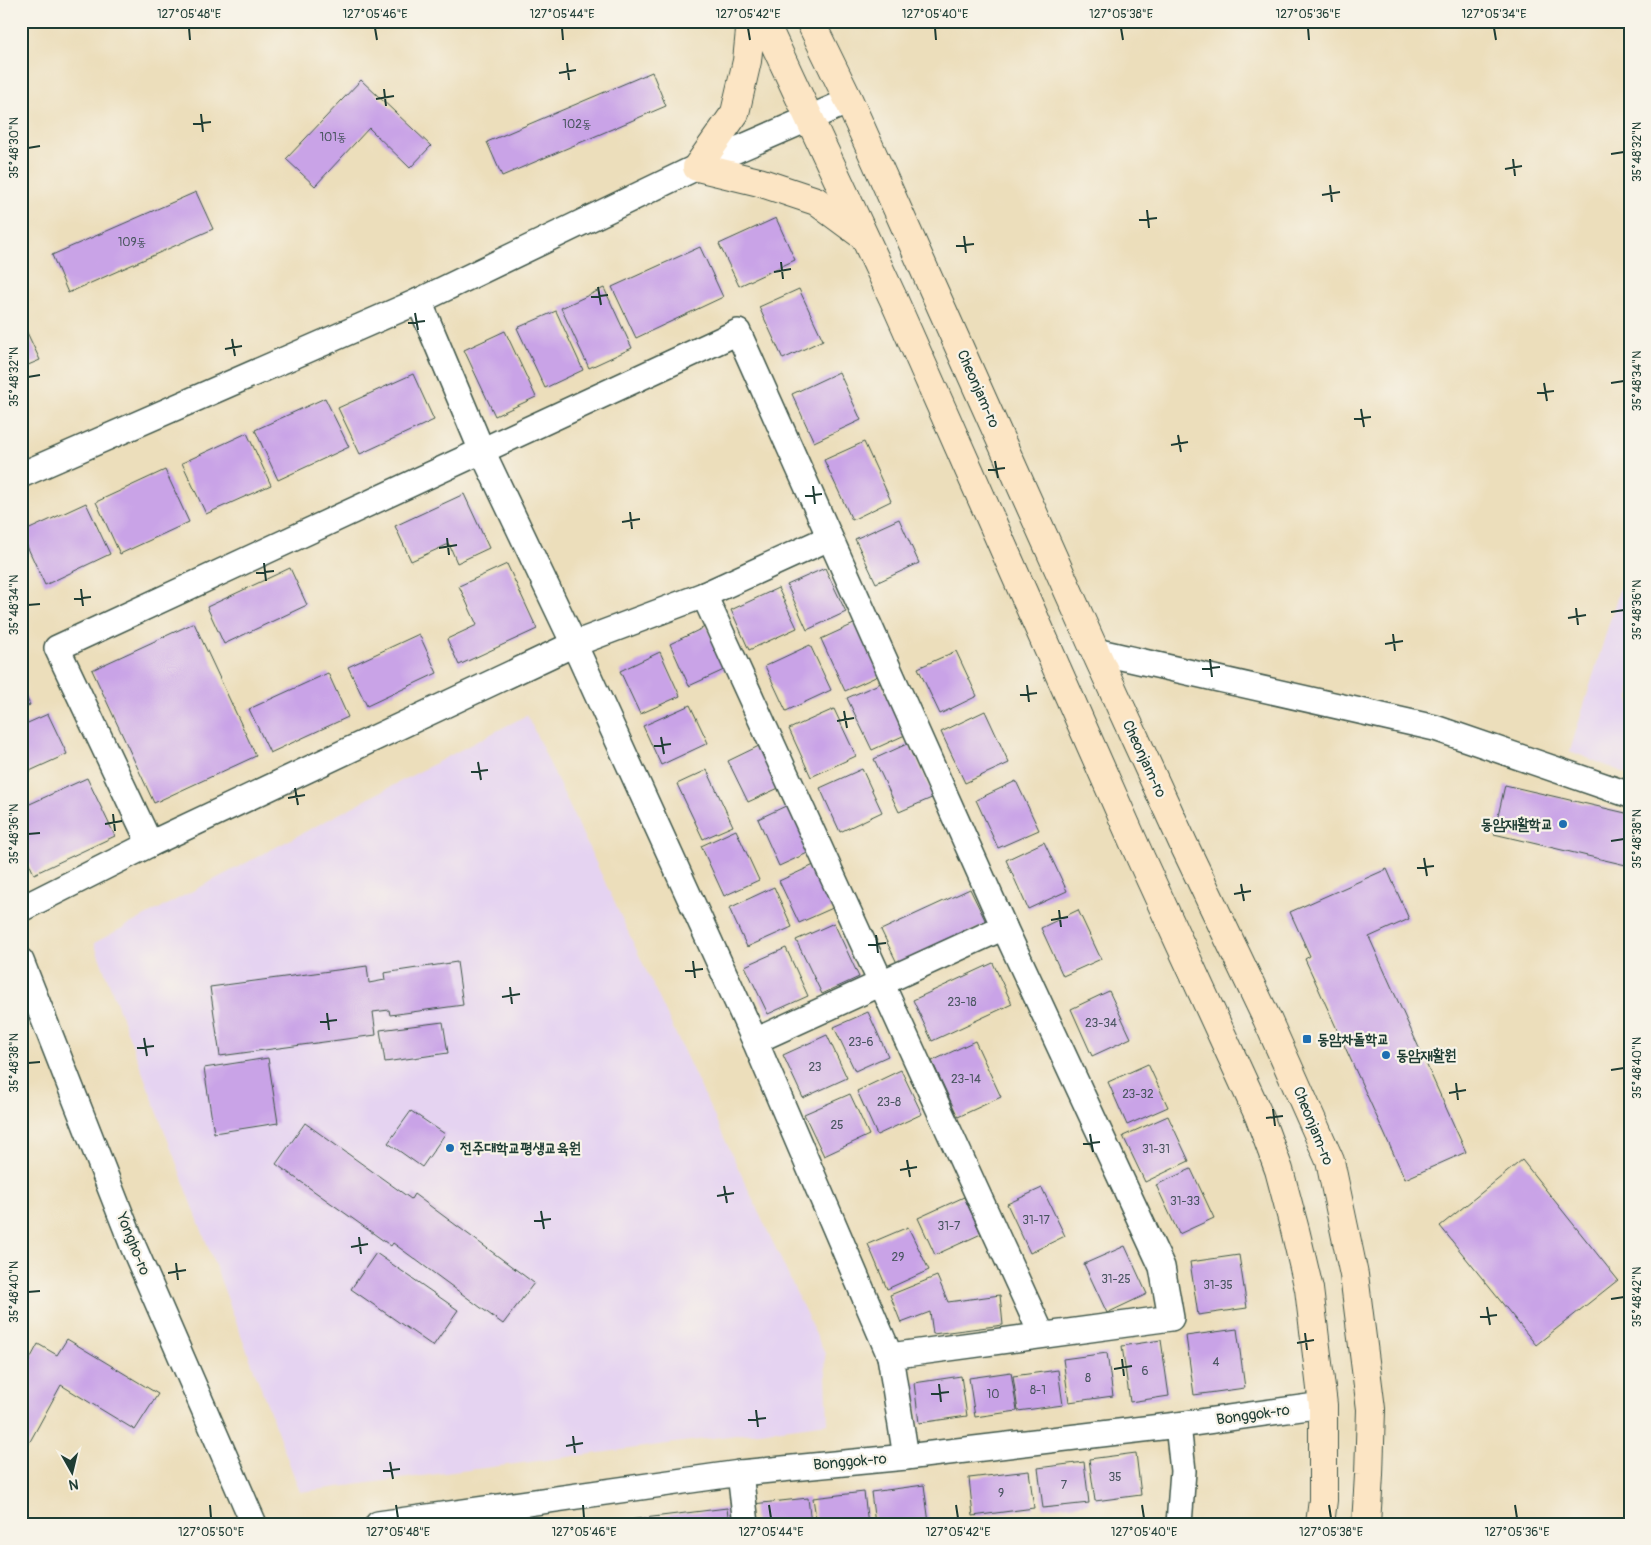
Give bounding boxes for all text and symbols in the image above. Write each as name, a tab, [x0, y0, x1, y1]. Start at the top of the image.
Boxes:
text: 127°05'48"E	[157, 7, 221, 22]
text: 127°05'46"E	[342, 7, 408, 22]
text: 127°05'44"E	[529, 7, 595, 22]
text: 127°05'42"E	[716, 7, 780, 22]
text: 127°05'40"E	[902, 7, 968, 22]
text: 127°05'38"E	[1089, 7, 1153, 22]
text: 127°05'36"E	[1276, 7, 1340, 22]
text: 127°05'34"E	[1462, 7, 1526, 22]
text: 35°48'30"N	[7, 117, 22, 179]
house number: 102동	[562, 117, 592, 132]
text: 35°48'32"N	[1630, 122, 1645, 182]
house number: 101동	[319, 130, 347, 145]
house number: 109동	[118, 235, 146, 250]
text: 35°48'32"N	[7, 347, 22, 407]
street label: Cheonjam-ro	[952, 347, 1004, 431]
text: 35°48'34"N	[1630, 351, 1645, 411]
text: 35°48'34"N	[7, 575, 22, 635]
text: 35°48'36"N	[1630, 580, 1645, 640]
street label: Cheonjam-ro	[1118, 717, 1170, 801]
text: 35°48'36"N	[7, 804, 22, 864]
text: 35°48'38"N	[1630, 809, 1645, 869]
place label: 동암재활학교	[1481, 815, 1553, 834]
marker: 동암재활학교	[1557, 818, 1569, 830]
house number: 23-18	[948, 995, 976, 1010]
house number: 23-34	[1085, 1016, 1117, 1031]
place label: 동암차돌학교	[1317, 1030, 1389, 1049]
text: 35°48'38"N	[7, 1033, 22, 1093]
marker: 동암차돌학교	[1301, 1033, 1313, 1045]
house number: 23-6	[848, 1035, 874, 1050]
text: 35°48'40"N	[1630, 1037, 1645, 1099]
place label: 동암재활원	[1396, 1046, 1456, 1065]
marker: 동암재활원	[1380, 1049, 1392, 1061]
house number: 23	[808, 1060, 822, 1075]
house number: 23-14	[951, 1072, 981, 1087]
street label: Cheonjam-ro	[1289, 1084, 1337, 1168]
house number: 23-32	[1122, 1087, 1154, 1102]
house number: 23-8	[877, 1095, 901, 1110]
house number: 25	[830, 1118, 844, 1133]
place label: 전주대학교평생교육원	[459, 1139, 581, 1158]
marker: 전주대학교평생교육원	[444, 1142, 456, 1154]
house number: 31-31	[1142, 1142, 1170, 1157]
house number: 31-33	[1170, 1194, 1200, 1209]
street label: Yongho-ro	[111, 1209, 154, 1278]
house number: 31-17	[1022, 1213, 1050, 1228]
house number: 31-7	[938, 1219, 961, 1234]
house number: 29	[892, 1250, 904, 1265]
text: 35°48'40"N	[7, 1261, 22, 1323]
text: 35°48'42"N	[1630, 1267, 1645, 1327]
house number: 31-25	[1101, 1272, 1131, 1287]
house number: 31-35	[1203, 1278, 1233, 1293]
house number: 4	[1213, 1355, 1220, 1370]
house number: 6	[1142, 1364, 1149, 1379]
house number: 8	[1085, 1371, 1091, 1386]
house number: 8-1	[1030, 1383, 1046, 1398]
house number: 10	[987, 1387, 999, 1402]
street label: Bonggok-ro	[1215, 1400, 1291, 1430]
north arrow	[48, 1448, 98, 1498]
street label: Bonggok-ro	[812, 1449, 888, 1475]
house number: 35	[1108, 1470, 1122, 1485]
text: N	[68, 1475, 80, 1493]
house number: 7	[1061, 1478, 1068, 1493]
house number: 9	[998, 1486, 1004, 1501]
text: 127°05'50"E	[178, 1525, 244, 1540]
text: 127°05'48"E	[366, 1525, 430, 1540]
text: 127°05'46"E	[551, 1525, 617, 1540]
text: 127°05'44"E	[738, 1525, 804, 1540]
text: 127°05'42"E	[926, 1525, 990, 1540]
text: 127°05'40"E	[1111, 1525, 1177, 1540]
text: 127°05'38"E	[1299, 1525, 1363, 1540]
text: 127°05'36"E	[1485, 1525, 1549, 1540]

